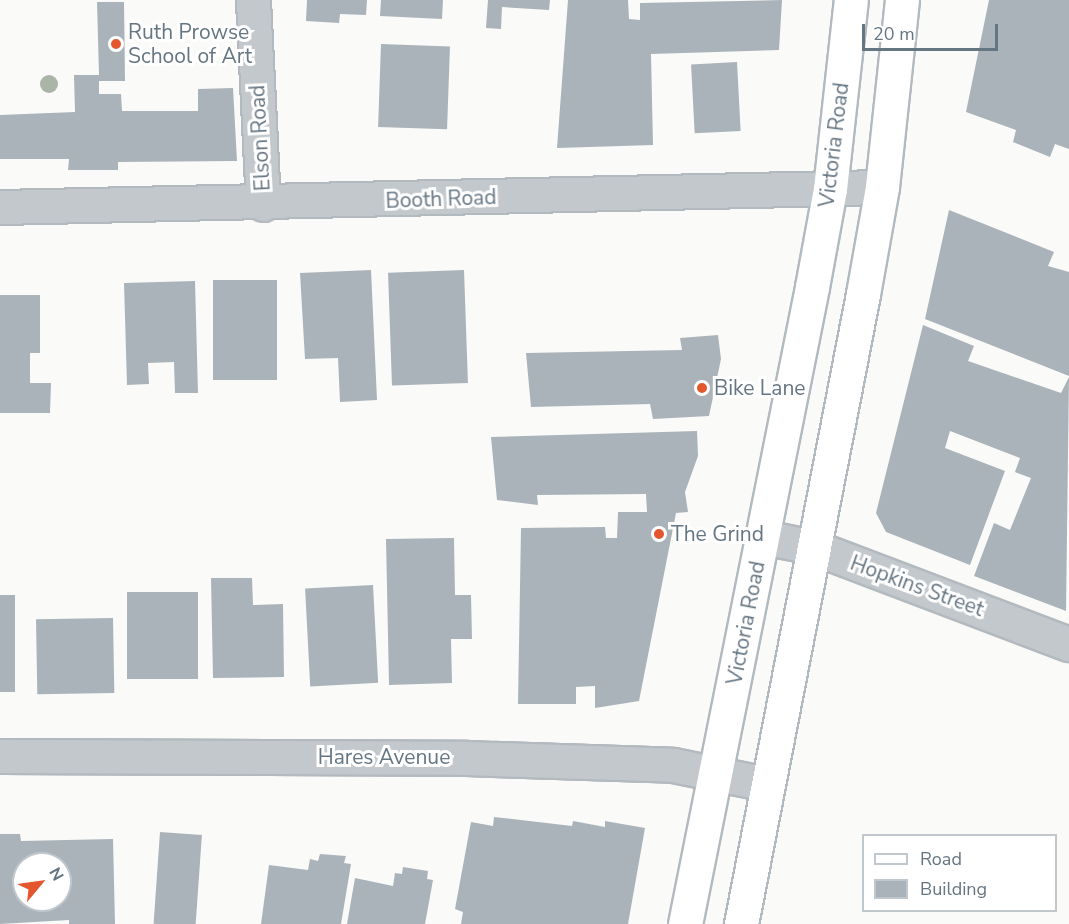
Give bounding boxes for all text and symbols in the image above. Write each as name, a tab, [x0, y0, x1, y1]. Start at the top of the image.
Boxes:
scale bar	[865, 12, 1002, 50]
place label: Ruth Prowse School of Art	[128, 19, 252, 69]
text: 20 m	[873, 22, 915, 46]
marker: Ruth Prowse School of Art	[109, 37, 123, 51]
street label: Victoria Road	[814, 81, 854, 209]
street label: Elson Road	[245, 84, 275, 192]
street label: Booth Road	[385, 184, 497, 214]
place label: Bike Lane	[714, 375, 806, 401]
marker: Bike Lane	[695, 381, 709, 395]
place label: The Grind	[671, 521, 764, 547]
marker: The Grind	[652, 527, 666, 541]
street label: Hopkins Street	[847, 550, 987, 622]
street label: Victoria Road	[722, 559, 770, 687]
street label: Hares Avenue	[318, 744, 450, 770]
legend	[862, 834, 1057, 912]
text: Road	[920, 847, 962, 871]
north arrow	[12, 852, 72, 912]
text: N	[43, 864, 69, 885]
text: Building	[920, 877, 987, 901]

